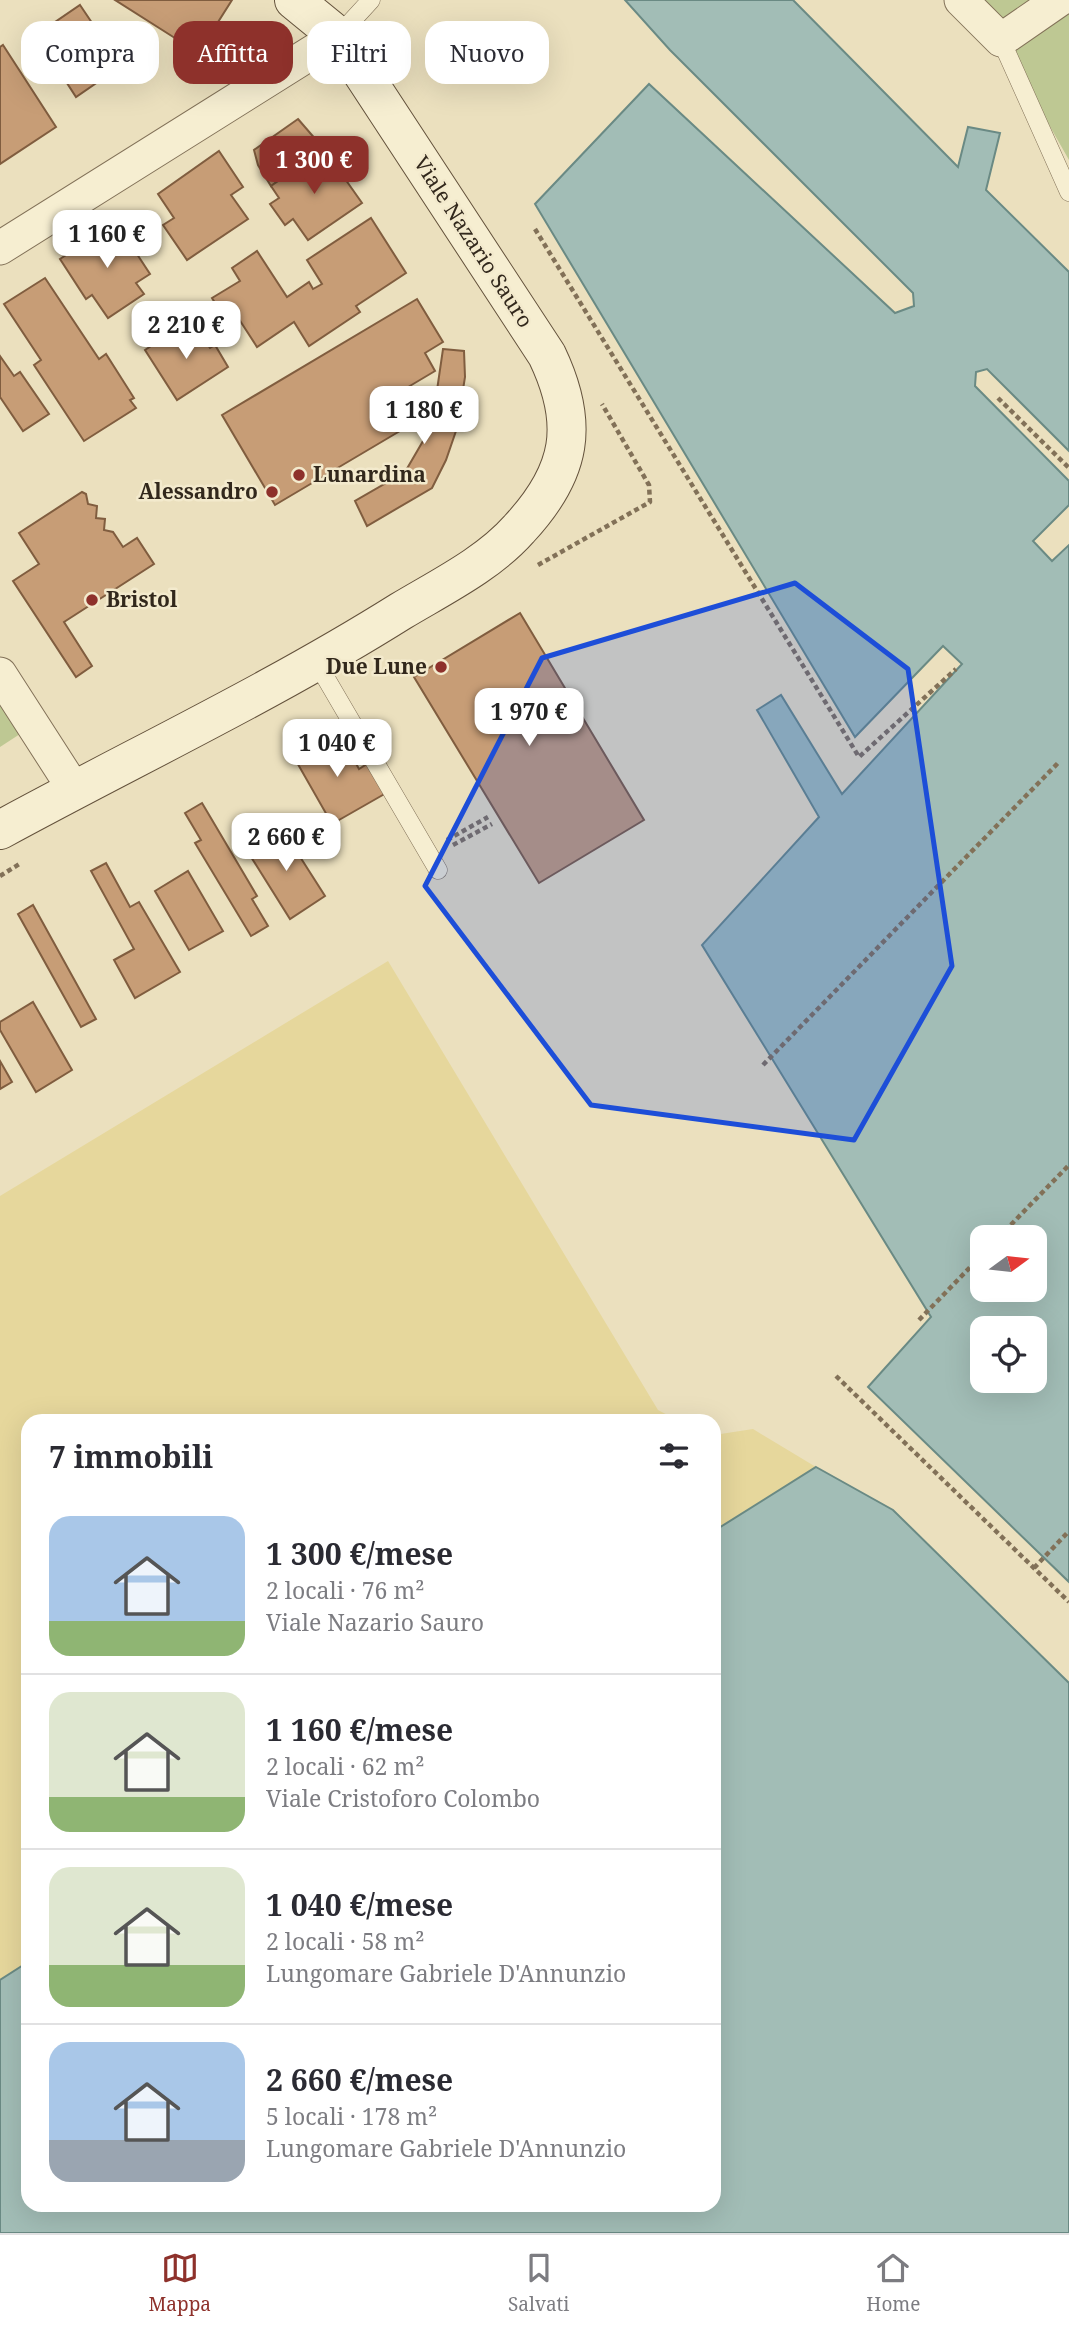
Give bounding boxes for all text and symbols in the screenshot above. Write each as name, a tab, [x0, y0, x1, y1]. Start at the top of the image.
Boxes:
chip: Compra	[21, 21, 159, 84]
chip: Affitta	[173, 21, 293, 84]
chip: Filtri	[307, 21, 411, 84]
chip: Nuovo	[425, 21, 549, 84]
pin: 1 300 €	[249, 136, 379, 196]
text: 1 300 €	[276, 143, 352, 175]
street label: Viale Nazario Sauro	[408, 150, 540, 333]
pin: 1 160 €	[42, 210, 172, 270]
text: 1 160 €	[69, 217, 145, 249]
pin: 2 210 €	[121, 302, 251, 361]
text: 2 210 €	[148, 308, 224, 340]
pin: 1 180 €	[359, 386, 489, 446]
text: 1 180 €	[386, 393, 462, 425]
place label: Lunardina	[313, 460, 426, 488]
marker: Lunardina	[291, 467, 307, 483]
place label: Alessandro	[138, 477, 258, 505]
marker: Alessandro	[264, 484, 280, 500]
place label: Bristol	[106, 585, 178, 613]
marker: Bristol	[84, 592, 100, 608]
place label: Due Lune	[326, 652, 427, 680]
marker: Due Lune	[433, 659, 449, 675]
pin: 1 970 €	[464, 688, 594, 748]
text: 1 970 €	[491, 695, 567, 727]
pin: 1 040 €	[272, 720, 402, 779]
text: 1 040 €	[299, 726, 375, 758]
pin: 2 660 €	[221, 814, 351, 873]
text: 2 660 €	[248, 820, 324, 852]
north arrow	[970, 1225, 1046, 1302]
map controls	[970, 1225, 1047, 1393]
button: locate	[970, 1316, 1047, 1393]
text: 7 immobili	[49, 1436, 213, 1477]
icon: filters	[655, 1437, 693, 1475]
text: 1 300 €/mese	[266, 1533, 453, 1574]
icon: home	[105, 1544, 189, 1628]
text: 2 locali · 76 m²	[266, 1574, 424, 1606]
text: Viale Nazario Sauro	[266, 1606, 484, 1638]
text: 1 160 €/mese	[266, 1709, 453, 1750]
icon: home	[105, 1720, 189, 1804]
text: 2 locali · 62 m²	[266, 1750, 424, 1782]
text: Viale Cristoforo Colombo	[266, 1782, 540, 1814]
text: 1 040 €/mese	[266, 1884, 453, 1925]
icon: home	[105, 1895, 189, 1979]
text: 2 locali · 58 m²	[266, 1925, 424, 1957]
text: Lungomare Gabriele D'Annunzio	[266, 1957, 626, 1989]
text: 2 660 €/mese	[266, 2059, 453, 2100]
icon: home	[105, 2070, 189, 2154]
text: 5 locali · 178 m²	[266, 2100, 437, 2132]
text: Lungomare Gabriele D'Annunzio	[266, 2132, 626, 2164]
tab: Mappa	[148, 2249, 211, 2317]
tab: Salvati	[508, 2249, 569, 2317]
tab: Home	[866, 2249, 920, 2317]

